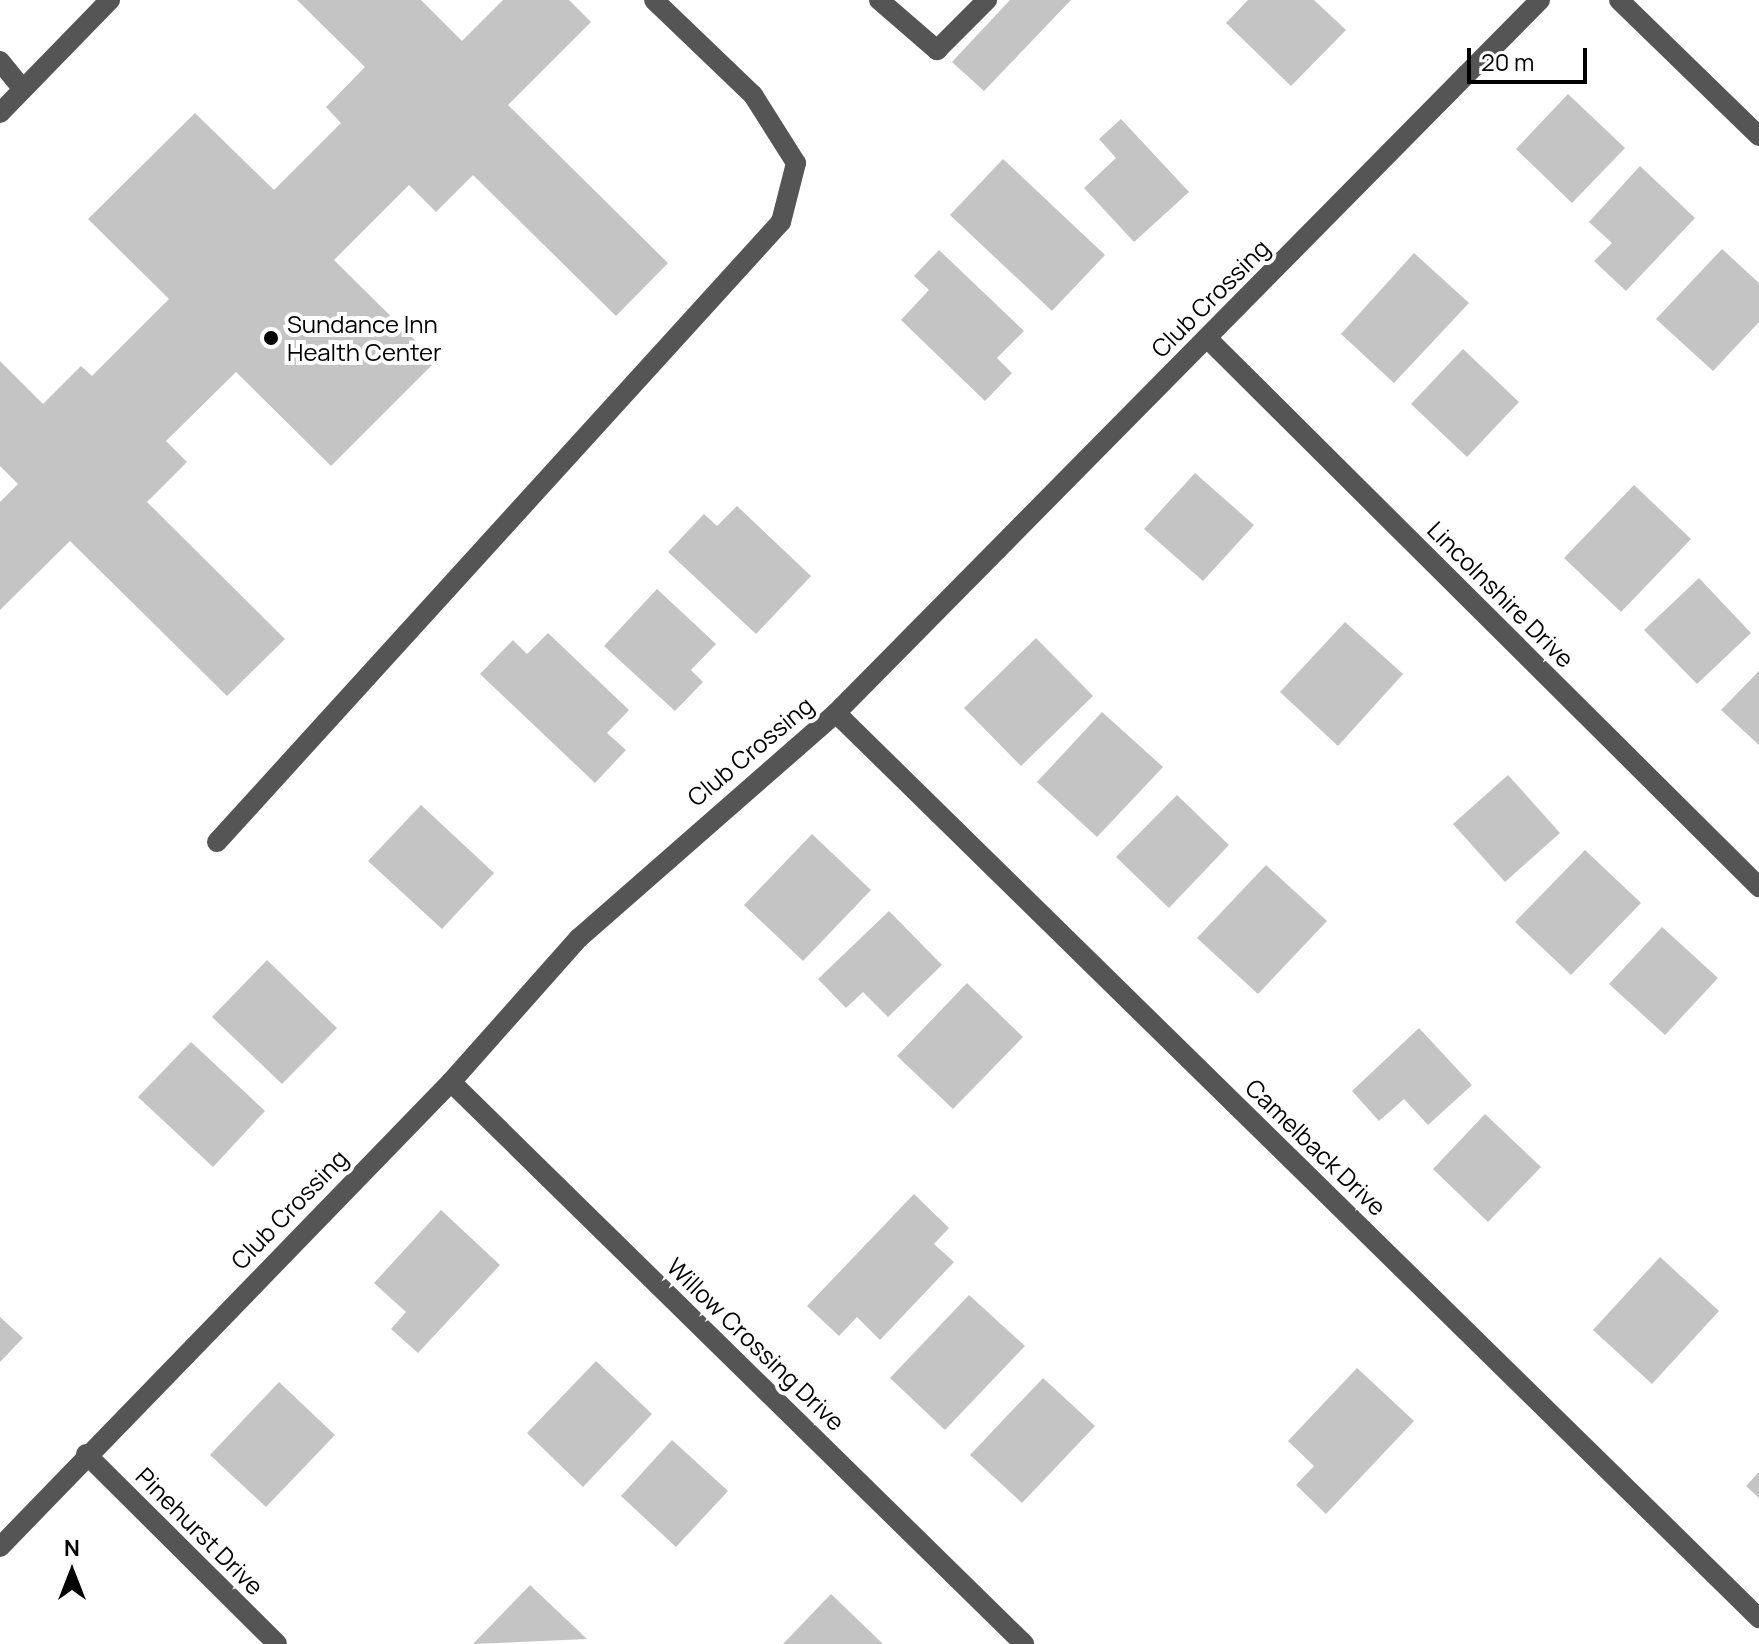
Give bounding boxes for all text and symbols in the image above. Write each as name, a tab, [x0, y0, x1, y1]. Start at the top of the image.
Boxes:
scale bar	[1471, 32, 1591, 82]
text: 20 m	[1481, 45, 1534, 78]
street label: Club Crossing	[1145, 233, 1275, 363]
place label: Sundance Inn Health Center	[287, 310, 442, 366]
marker: Sundance Inn Health Center	[262, 329, 280, 347]
street label: Lincolnshire Drive	[1422, 515, 1580, 673]
street label: Club Crossing	[681, 690, 819, 812]
street label: Camelback Drive	[1240, 1073, 1392, 1221]
street label: Club Crossing	[225, 1143, 353, 1275]
street label: Willow Crossing Drive	[661, 1252, 851, 1436]
street label: Pinehurst Drive	[130, 1461, 270, 1601]
north arrow	[32, 1532, 112, 1612]
text: N	[64, 1533, 80, 1563]

